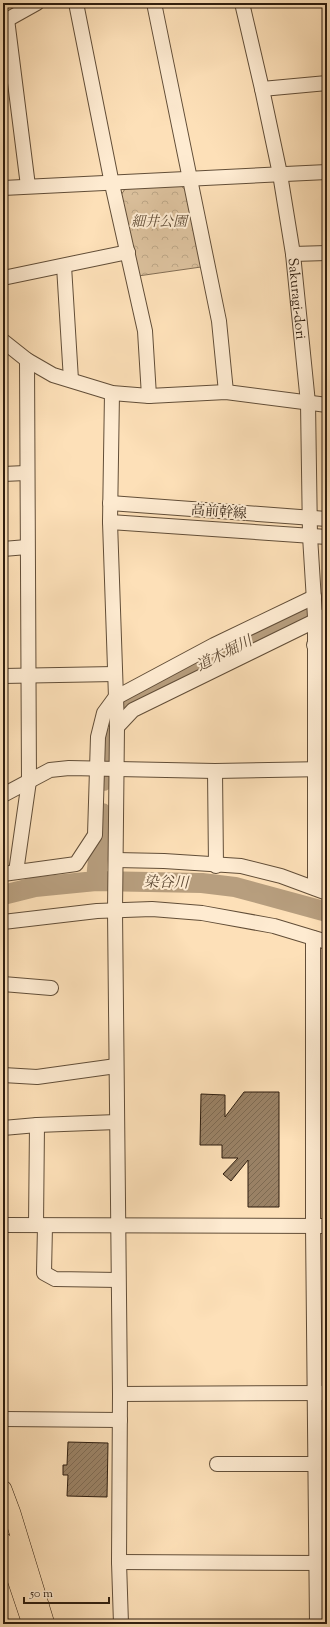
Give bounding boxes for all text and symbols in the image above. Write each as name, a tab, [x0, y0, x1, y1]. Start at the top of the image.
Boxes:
park label: 細井公園	[131, 213, 189, 233]
street label: Sakuragi-dori	[281, 257, 310, 341]
street label: 高前幹線	[190, 501, 247, 525]
water label: 道木堀川	[193, 630, 258, 677]
water label: 染谷川	[143, 873, 191, 894]
scale bar	[24, 1579, 109, 1605]
text: 50 m	[29, 1585, 53, 1603]

